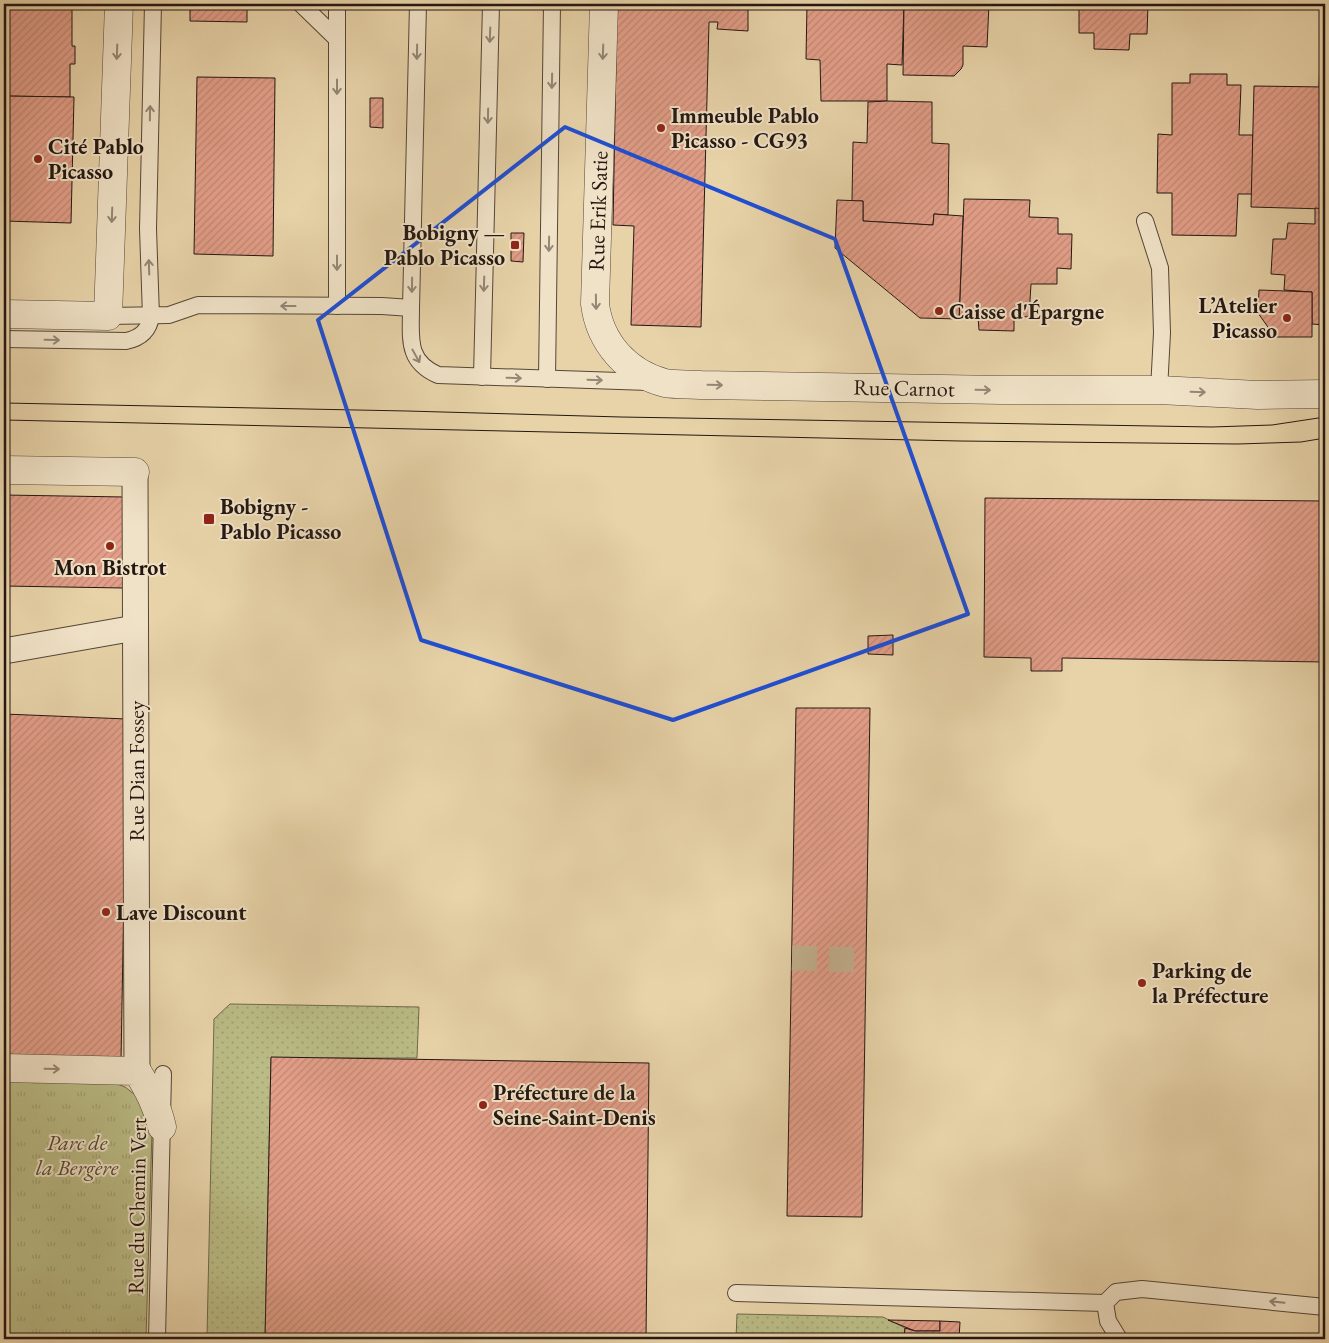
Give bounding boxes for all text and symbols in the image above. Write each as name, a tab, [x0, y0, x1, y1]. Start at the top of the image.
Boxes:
one-way arrow	[485, 27, 494, 43]
one-way arrow	[112, 44, 122, 60]
one-way arrow	[412, 44, 422, 60]
one-way arrow	[598, 44, 608, 60]
one-way arrow	[547, 72, 557, 89]
one-way arrow	[332, 79, 342, 95]
place label: Immeuble Pablo Picasso - CG93	[671, 101, 819, 155]
one-way arrow	[146, 105, 155, 121]
one-way arrow	[483, 107, 493, 123]
marker: Immeuble Pablo Picasso - CG93	[655, 122, 667, 134]
place label: Cité Pablo Picasso	[48, 132, 144, 186]
street label: Rue Erik Satie	[581, 150, 615, 271]
marker: Cité Pablo Picasso	[32, 153, 44, 165]
one-way arrow	[107, 206, 117, 223]
place label: Bobigny — Pablo Picasso	[384, 218, 505, 272]
one-way arrow	[544, 235, 554, 251]
marker: Bobigny — Pablo Picasso	[509, 239, 521, 251]
one-way arrow	[332, 254, 342, 270]
one-way arrow	[145, 259, 154, 275]
one-way arrow	[479, 276, 489, 292]
one-way arrow	[407, 277, 416, 293]
place label: L’Atelier Picasso	[1199, 291, 1278, 345]
one-way arrow	[591, 294, 601, 310]
place label: Caisse d'Épargne	[949, 297, 1104, 326]
one-way arrow	[281, 301, 297, 311]
marker: Caisse d'Épargne	[933, 305, 945, 317]
marker: L’Atelier Picasso	[1281, 312, 1293, 324]
one-way arrow	[44, 335, 60, 345]
one-way arrow	[411, 348, 421, 363]
one-way arrow	[506, 373, 522, 382]
street label: Rue Carnot	[853, 373, 955, 403]
one-way arrow	[587, 375, 603, 385]
one-way arrow	[706, 380, 723, 390]
one-way arrow	[974, 385, 990, 395]
one-way arrow	[1189, 387, 1205, 397]
place label: Bobigny - Pablo Picasso	[220, 492, 341, 546]
marker: Bobigny - Pablo Picasso	[202, 512, 216, 526]
marker: Mon Bistrot	[104, 540, 116, 552]
place label: Mon Bistrot	[54, 553, 167, 582]
street label: Rue Dian Fossey	[122, 700, 151, 841]
place label: Lave Discount	[116, 898, 247, 927]
marker: Lave Discount	[100, 906, 112, 918]
place label: Parking de la Préfecture	[1152, 956, 1268, 1010]
marker: Parking de la Préfecture	[1136, 977, 1148, 989]
one-way arrow	[44, 1064, 60, 1074]
place label: Préfecture de la Seine-Saint-Denis	[493, 1078, 656, 1132]
marker: Préfecture de la Seine-Saint-Denis	[477, 1099, 489, 1111]
street label: Rue du Chemin Vert	[121, 1117, 153, 1295]
park label: Parc de la Bergère	[36, 1128, 119, 1182]
one-way arrow	[1269, 1297, 1285, 1307]

